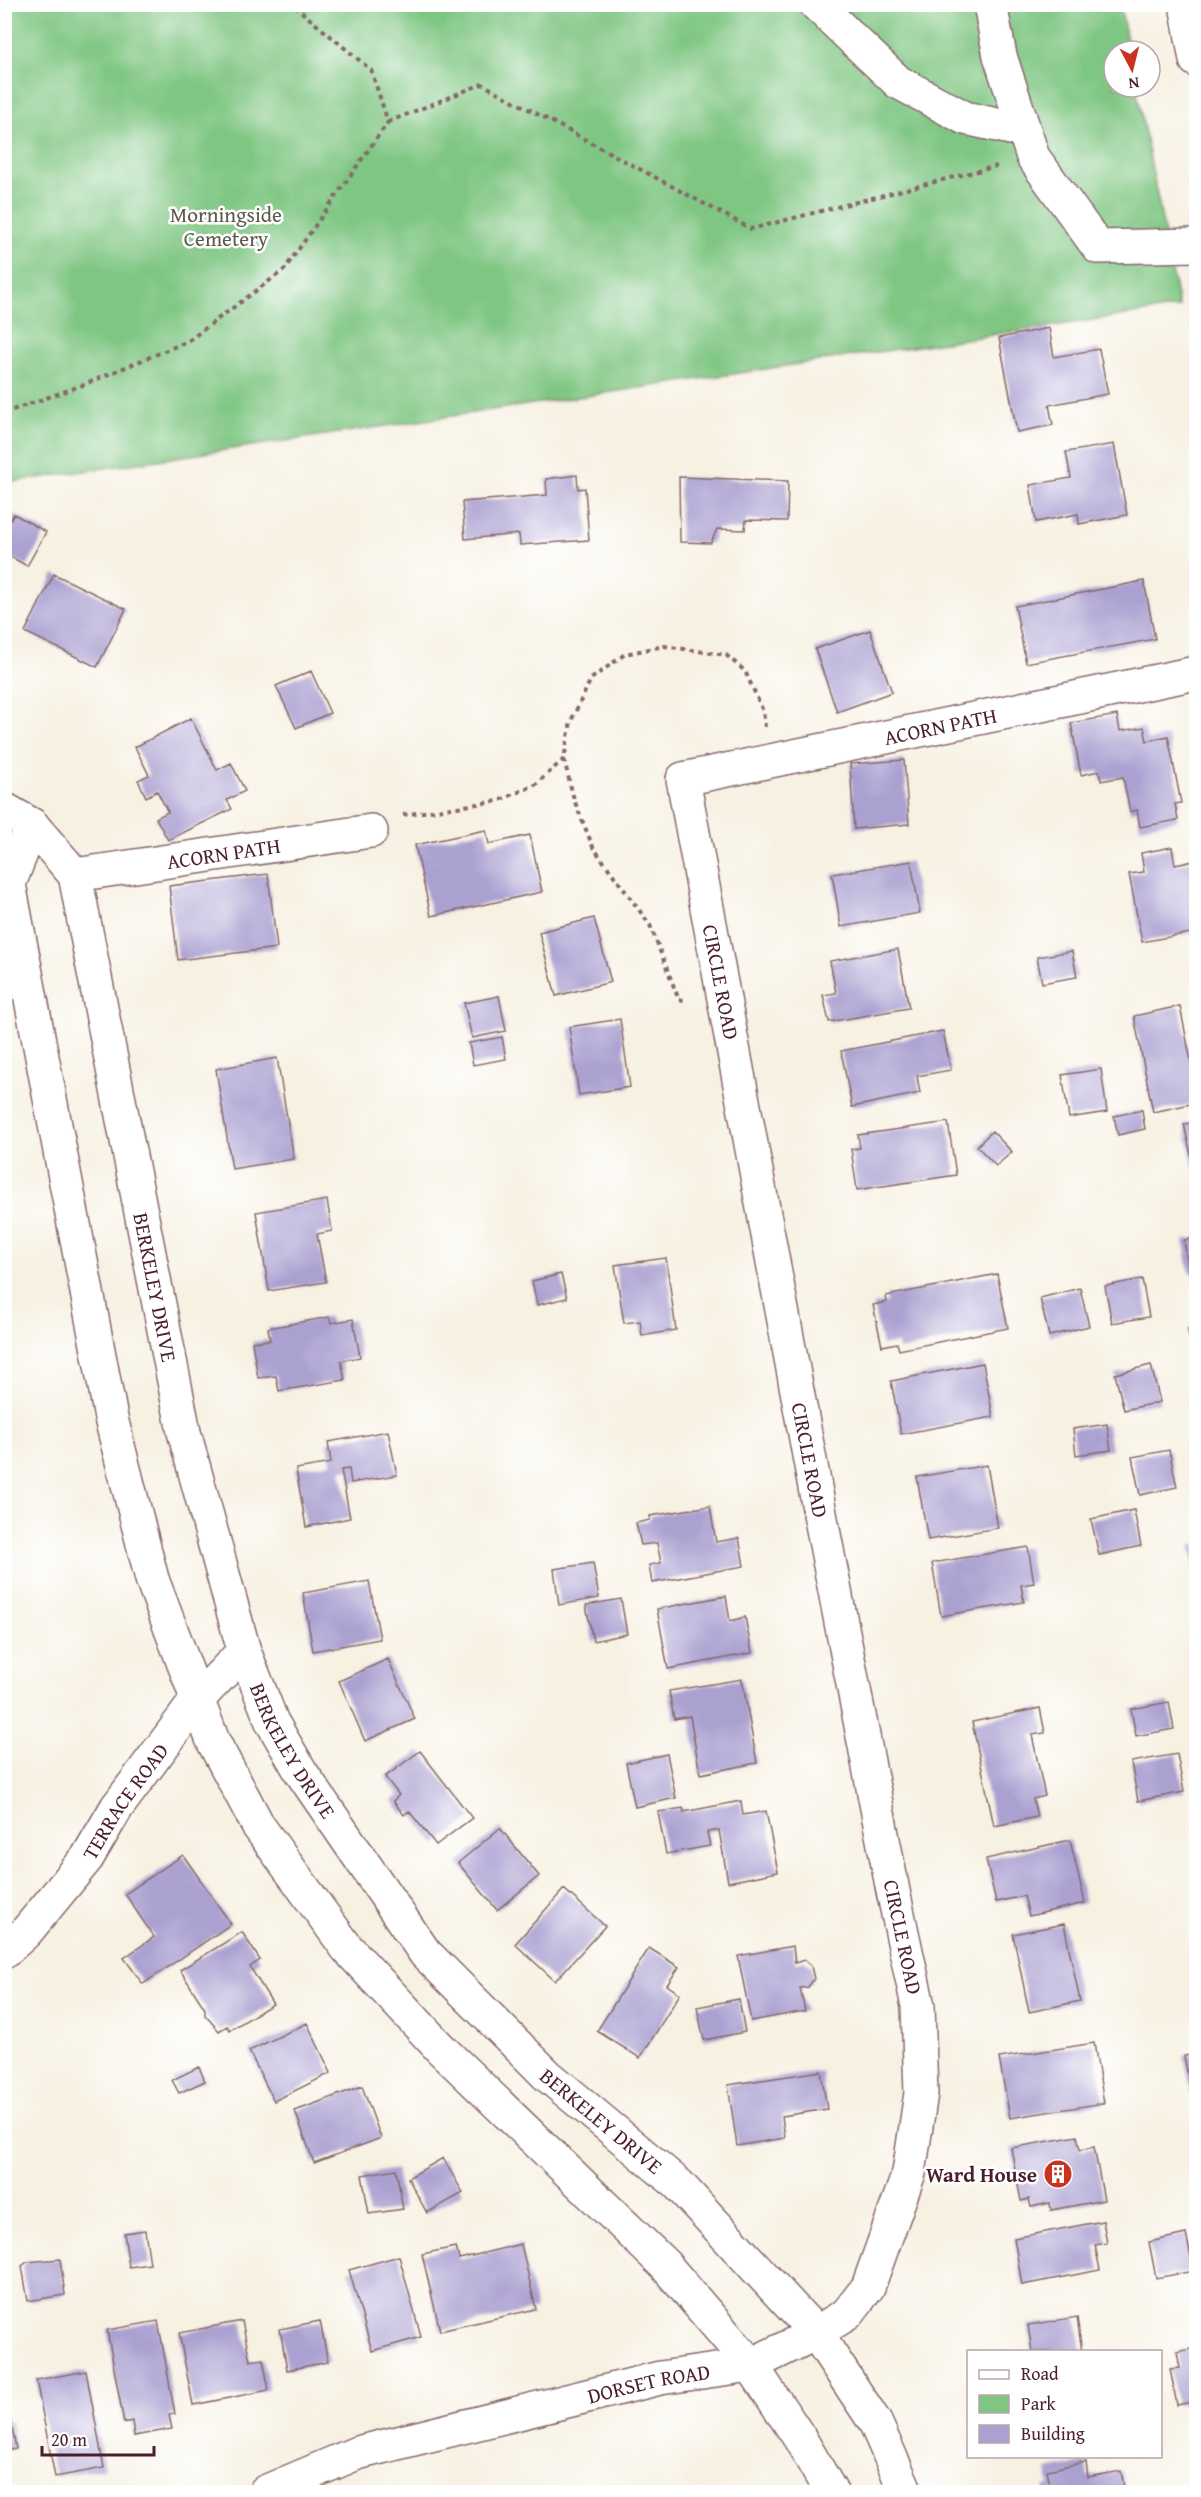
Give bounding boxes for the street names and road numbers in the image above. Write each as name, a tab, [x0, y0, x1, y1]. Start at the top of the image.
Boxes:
street label: ACORN PATH	[881, 699, 999, 753]
street label: ACORN PATH	[164, 829, 282, 877]
street label: CIRCLE ROAD	[695, 922, 747, 1042]
street label: BERKELEY DRIVE	[126, 1210, 185, 1365]
street label: CIRCLE ROAD	[784, 1400, 836, 1520]
street label: BERKELEY DRIVE	[243, 1678, 344, 1825]
street label: TERRACE ROAD	[74, 1736, 175, 1865]
street label: CIRCLE ROAD	[876, 1877, 930, 1997]
street label: BERKELEY DRIVE	[534, 2060, 670, 2181]
street label: DORSET ROAD	[584, 2356, 712, 2411]

